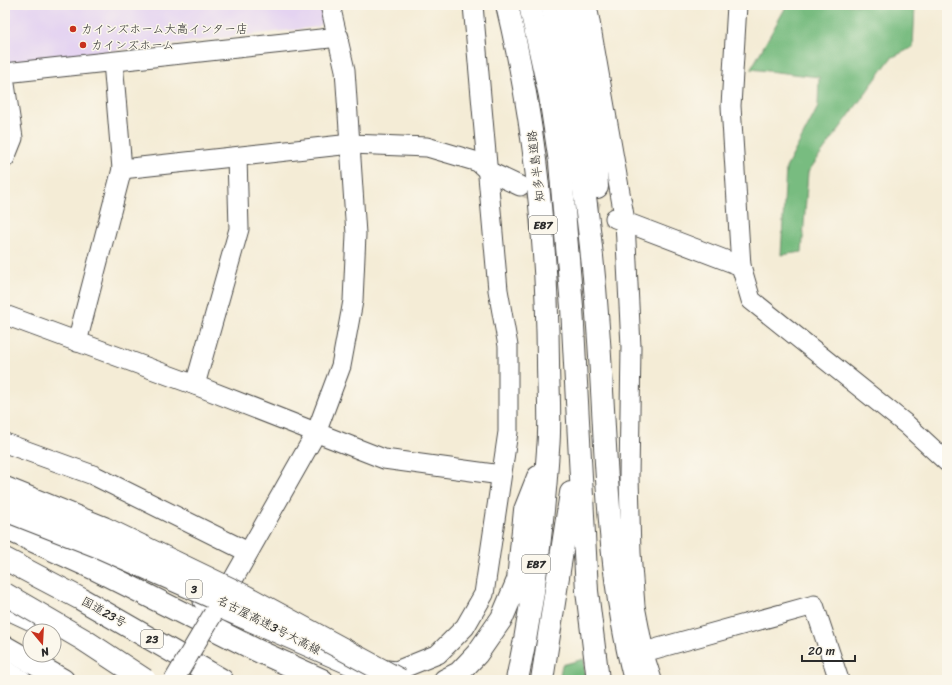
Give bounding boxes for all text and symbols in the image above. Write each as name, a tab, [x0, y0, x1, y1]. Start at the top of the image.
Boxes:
place label: カインズホーム大高インター店	[81, 18, 248, 40]
marker: カインズホーム大高インター店	[68, 24, 78, 34]
place label: カインズホーム	[91, 34, 175, 56]
marker: カインズホーム	[78, 40, 88, 50]
street label: 知多半島道路	[521, 129, 551, 203]
road number: E87	[529, 216, 557, 234]
road number: E87	[522, 555, 550, 573]
road number: 3	[186, 580, 202, 598]
street label: 名古屋高速3号大高線	[213, 589, 325, 661]
street label: 国道23号	[77, 590, 131, 634]
north arrow	[22, 623, 62, 663]
road number: 23	[141, 630, 163, 648]
scale bar	[802, 637, 855, 663]
text: 20 m	[808, 640, 835, 662]
text: N	[38, 642, 52, 662]

